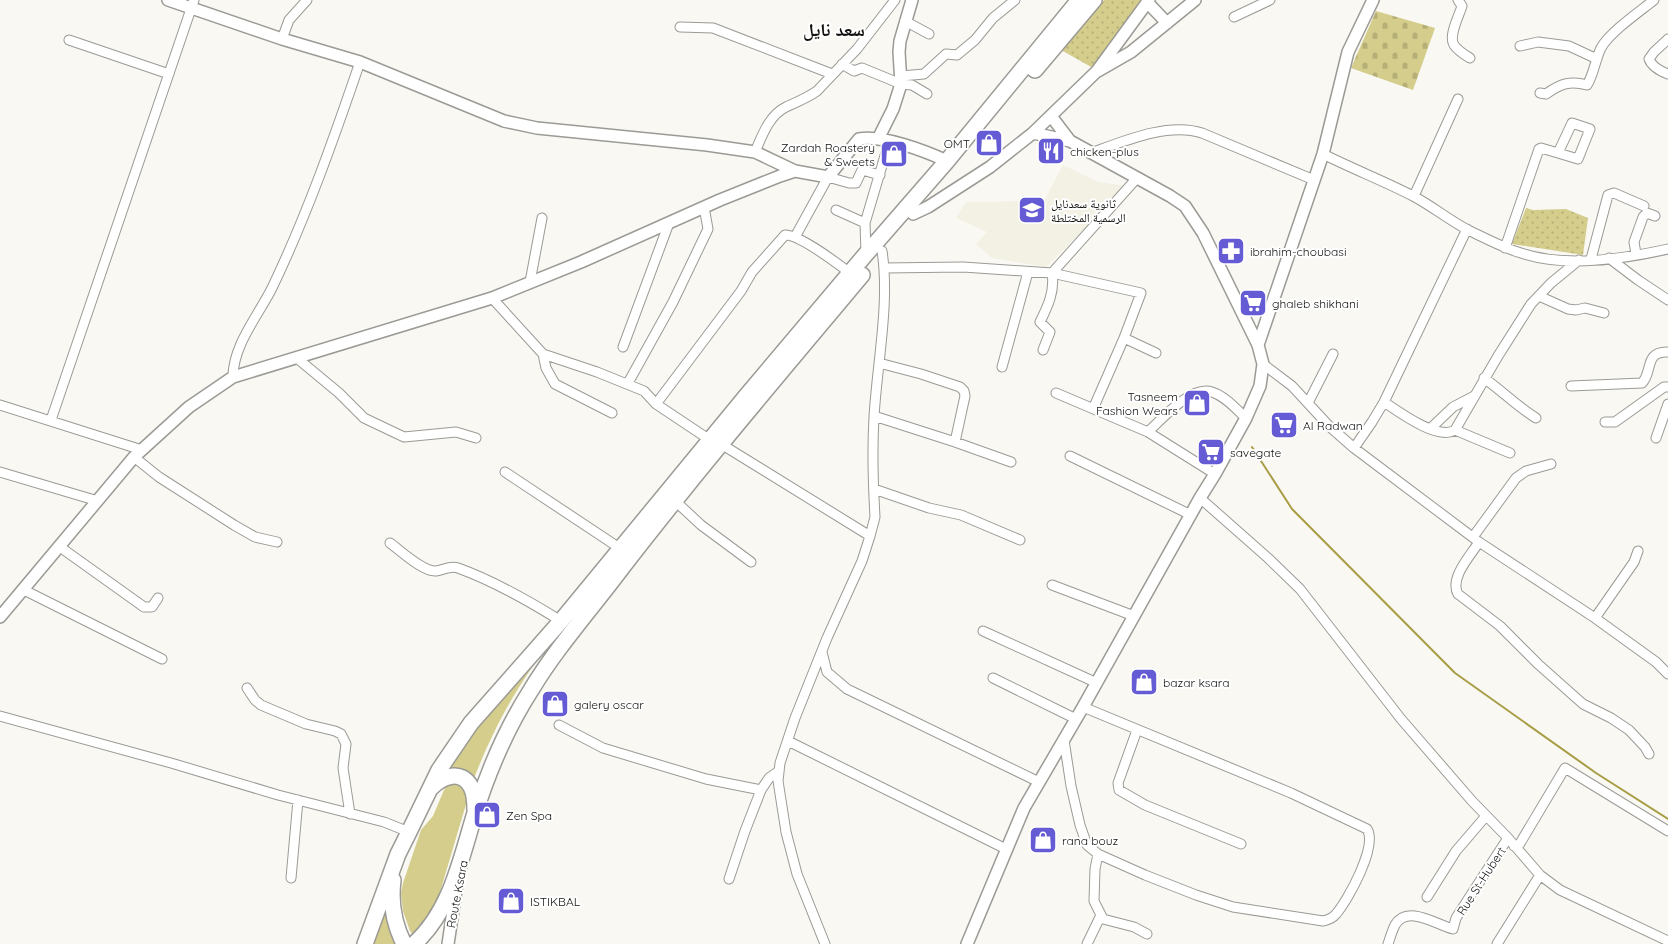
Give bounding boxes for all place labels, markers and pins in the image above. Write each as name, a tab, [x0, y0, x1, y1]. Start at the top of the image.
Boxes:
shop icon: OMT	[974, 128, 1004, 158]
place label: OMT	[944, 136, 970, 151]
restaurant icon: chicken-plus	[1036, 136, 1066, 166]
shop icon: Zardah Roastery & Sweets	[879, 139, 909, 169]
place label: Zardah Roastery & Sweets	[781, 140, 875, 169]
place label: chicken-plus	[1070, 144, 1139, 159]
school or university icon: ثانوية سعدنايل الرسمية المختلطة	[1017, 195, 1047, 225]
place label: ثانوية سعدنايل الرسمية المختلطة	[1051, 196, 1126, 225]
pharmacy icon: ibrahim-choubasi	[1216, 236, 1246, 266]
place label: ibrahim-choubasi	[1250, 244, 1346, 259]
supermarket icon: ghaleb shikhani	[1238, 288, 1268, 318]
place label: ghaleb shikhani	[1272, 296, 1359, 311]
shop icon: Tasneem Fashion Wears	[1182, 388, 1212, 418]
place label: Tasneem Fashion Wears	[1096, 389, 1178, 418]
supermarket icon: Al Radwan	[1269, 410, 1299, 440]
place label: Al Radwan	[1303, 418, 1363, 433]
supermarket icon: savegate	[1196, 437, 1226, 467]
place label: savegate	[1230, 445, 1282, 460]
shop icon: bazar ksara	[1129, 667, 1159, 697]
place label: bazar ksara	[1163, 675, 1230, 690]
shop icon: galery oscar	[540, 689, 570, 719]
place label: galery oscar	[574, 697, 644, 712]
shop icon: Zen Spa	[472, 800, 502, 830]
place label: Zen Spa	[506, 808, 552, 823]
shop icon: rana bouz	[1028, 825, 1058, 855]
place label: rana bouz	[1062, 833, 1119, 848]
shop icon: ISTIKBAL	[496, 886, 526, 916]
place label: ISTIKBAL	[530, 894, 581, 909]

